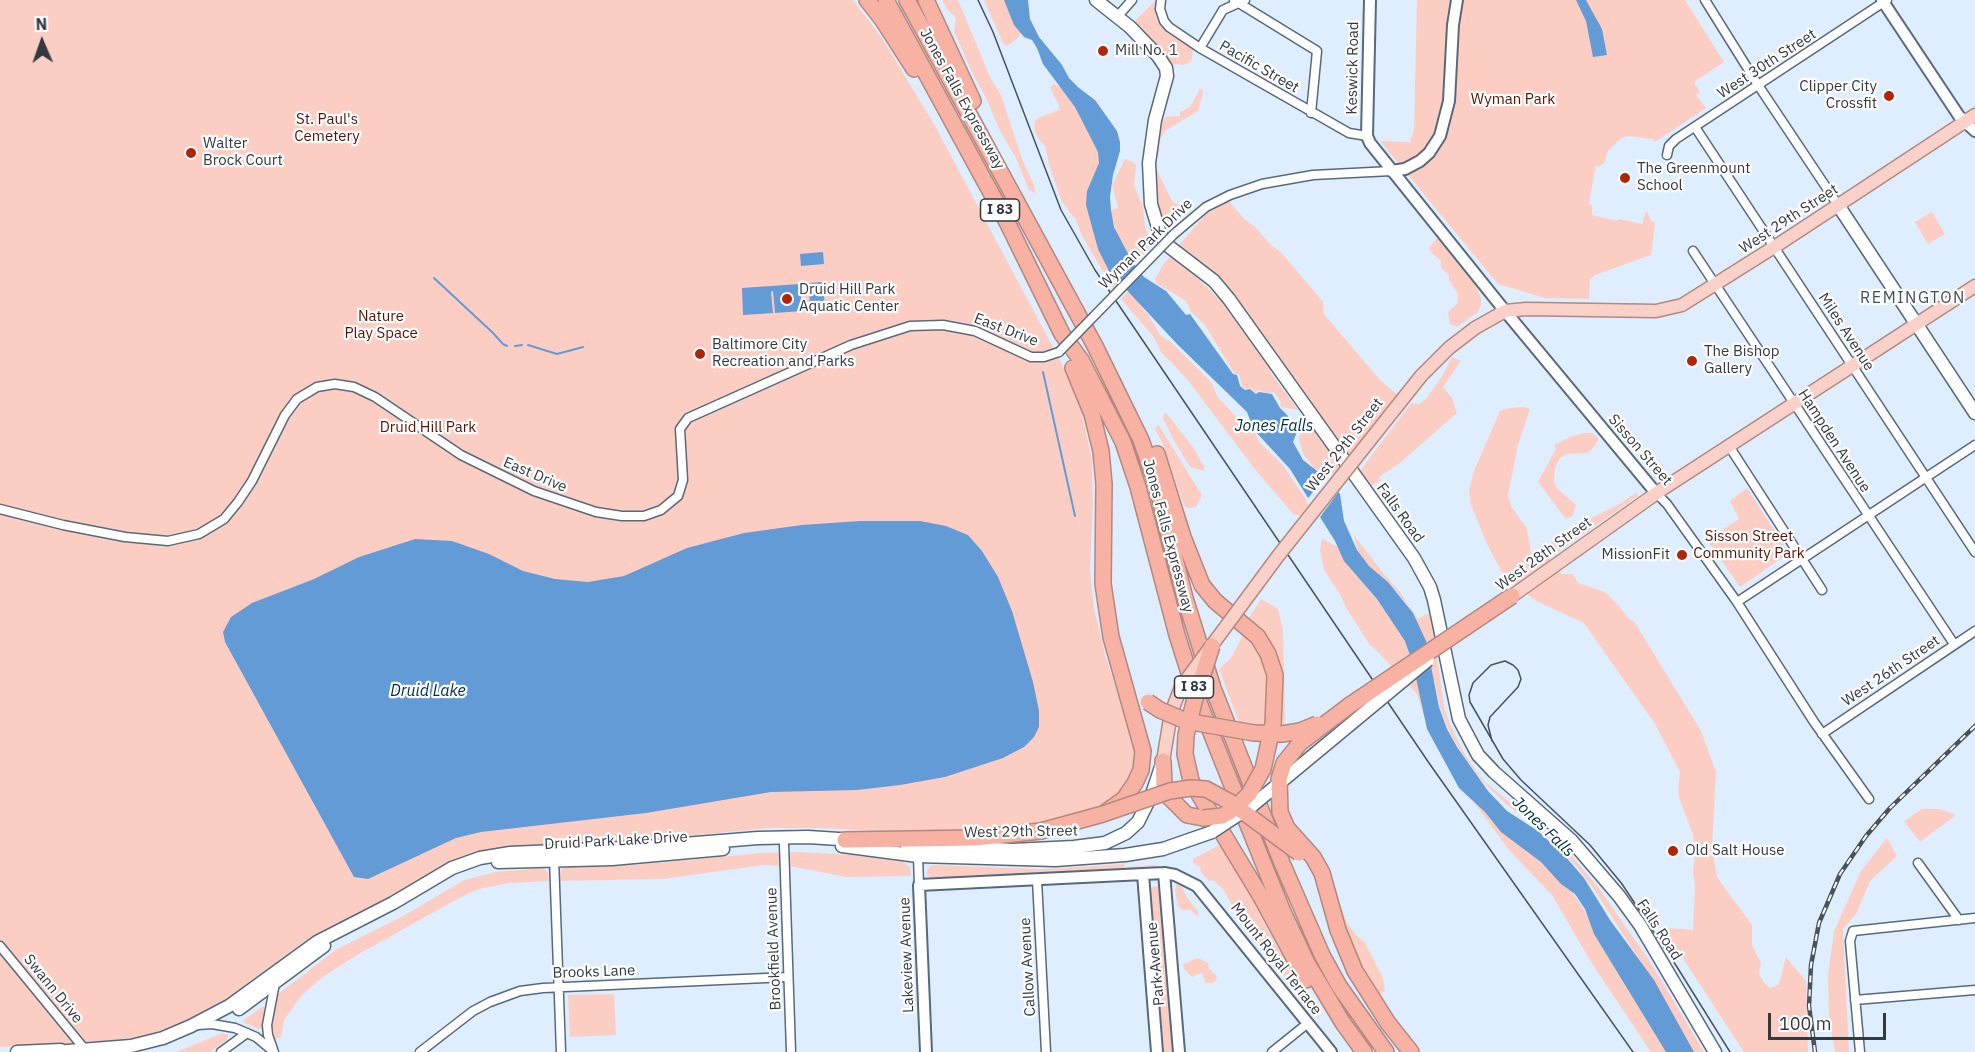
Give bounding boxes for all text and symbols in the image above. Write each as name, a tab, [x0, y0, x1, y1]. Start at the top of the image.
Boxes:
north arrow	[12, 12, 72, 72]
text: N	[35, 14, 48, 34]
street label: Keswick Road	[1343, 21, 1363, 115]
street label: Jones Falls Expressway	[916, 25, 1008, 173]
street label: West 30th Street	[1714, 25, 1820, 103]
street label: Pacific Street	[1216, 37, 1302, 97]
place label: Mill No. 1	[1115, 42, 1178, 60]
marker: Mill No. 1	[1096, 44, 1110, 58]
place label: Clipper City Crossfit	[1799, 78, 1877, 113]
marker: Clipper City Crossfit	[1882, 89, 1896, 103]
park label: Wyman Park	[1471, 91, 1555, 109]
park label: St. Paul's Cemetery	[294, 111, 360, 146]
place label: Walter Brock Court	[203, 135, 283, 170]
marker: Walter Brock Court	[184, 146, 198, 160]
place label: The Greenmount School	[1637, 160, 1751, 195]
marker: The Greenmount School	[1618, 171, 1632, 185]
street label: West 29th Street	[1736, 180, 1842, 258]
street label: Wyman Park Drive	[1096, 195, 1196, 293]
road number: I 83	[980, 199, 1020, 221]
place label: Druid Hill Park Aquatic Center	[799, 281, 899, 316]
district label: REMINGTON	[1860, 288, 1966, 308]
street label: Miles Avenue	[1814, 290, 1878, 374]
marker: Druid Hill Park Aquatic Center	[780, 292, 794, 306]
park label: Nature Play Space	[344, 308, 418, 343]
street label: East Drive	[971, 309, 1041, 351]
place label: Baltimore City Recreation and Parks	[712, 336, 855, 371]
place label: The Bishop Gallery	[1704, 343, 1779, 378]
marker: Baltimore City Recreation and Parks	[693, 347, 707, 361]
marker: The Bishop Gallery	[1685, 354, 1699, 368]
street label: Hampden Avenue	[1794, 386, 1874, 496]
street label: West 29th Street	[1303, 395, 1387, 495]
street label: Sisson Street	[1604, 411, 1676, 489]
water label: Jones Falls	[1235, 416, 1313, 436]
park label: Druid Hill Park	[380, 419, 476, 437]
street label: East Drive	[500, 454, 570, 496]
street label: Jones Falls Expressway	[1139, 457, 1197, 615]
street label: Falls Road	[1372, 480, 1428, 546]
street label: West 28th Street	[1493, 513, 1595, 595]
park label: Sisson Street Community Park	[1693, 528, 1805, 563]
place label: MissionFit	[1601, 546, 1670, 564]
marker: MissionFit	[1675, 548, 1689, 562]
street label: West 26th Street	[1839, 632, 1943, 710]
road number: I 83	[1174, 676, 1214, 698]
water label: Druid Lake	[390, 681, 466, 701]
water label: Jones Falls	[1508, 793, 1578, 861]
street label: West 29th Street	[964, 822, 1078, 842]
street label: Druid Park Lake Drive	[544, 828, 688, 854]
place label: Old Salt House	[1685, 842, 1785, 860]
marker: Old Salt House	[1666, 844, 1680, 858]
street label: Brookfield Avenue	[763, 887, 785, 1011]
street label: Falls Road	[1633, 896, 1685, 964]
street label: Lakeview Avenue	[896, 897, 918, 1013]
street label: Mount Royal Terrace	[1227, 899, 1325, 1019]
street label: Callow Avenue	[1016, 917, 1040, 1017]
street label: Park Avenue	[1143, 921, 1169, 1007]
street label: Swann Drive	[20, 951, 86, 1027]
street label: Brooks Lane	[552, 962, 636, 982]
scale bar	[1771, 1001, 1890, 1039]
text: 100 m	[1779, 1012, 1831, 1035]

